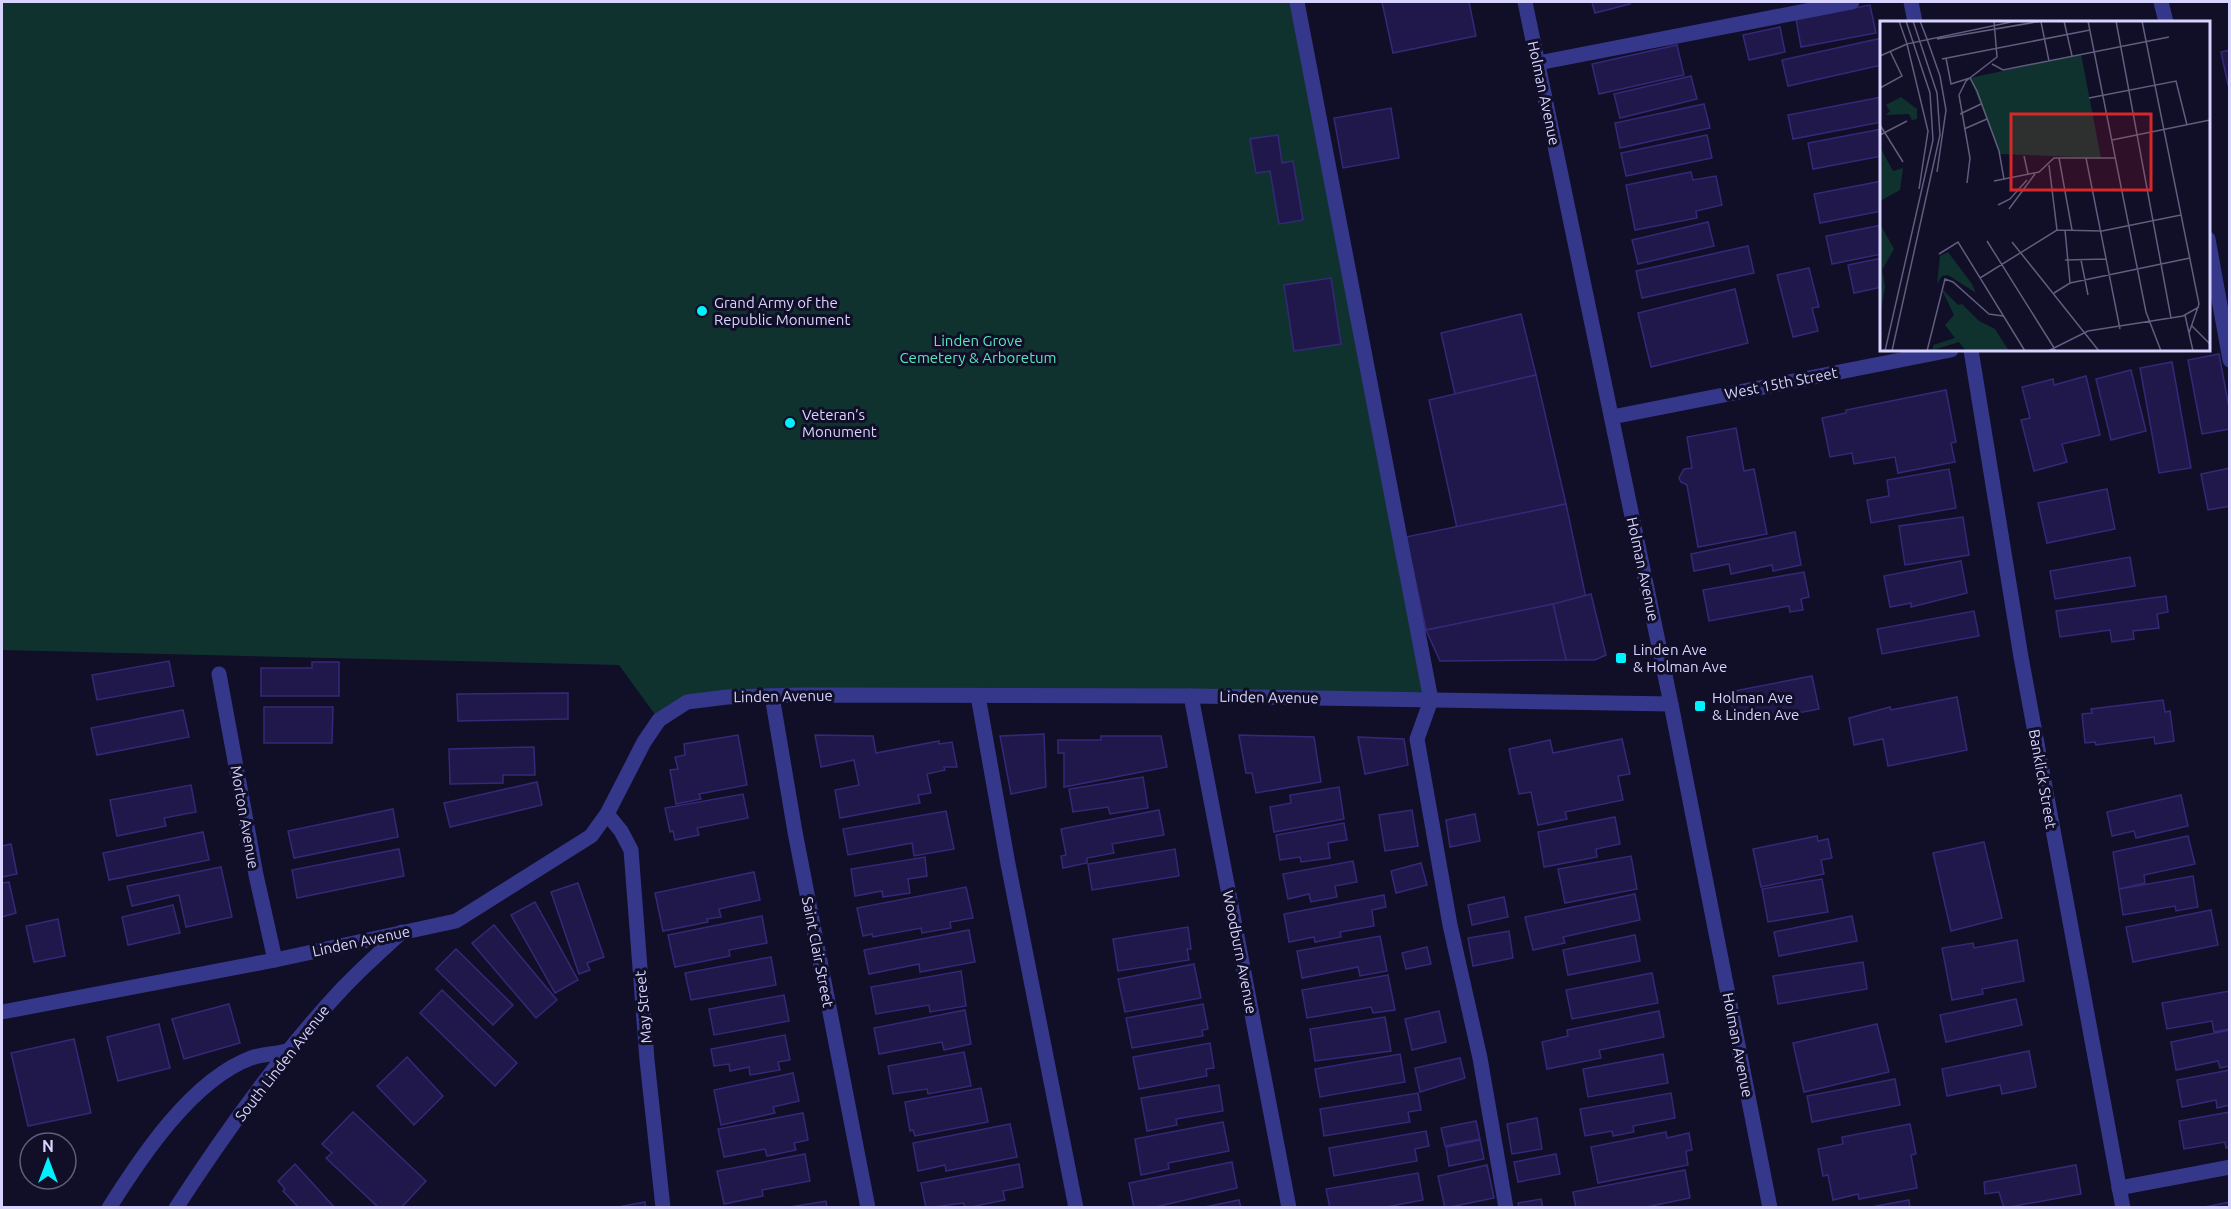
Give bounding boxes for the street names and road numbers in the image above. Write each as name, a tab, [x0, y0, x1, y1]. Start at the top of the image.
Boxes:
street label: Holman Avenue	[1525, 39, 1563, 147]
street label: West 15th Street	[1723, 364, 1839, 402]
street label: Holman Avenue	[1624, 515, 1662, 623]
street label: Linden Avenue	[733, 687, 833, 705]
street label: Linden Avenue	[1219, 688, 1319, 706]
street label: Banklick Street	[2026, 728, 2060, 830]
street label: Morton Avenue	[228, 764, 262, 870]
street label: Woodburn Avenue	[1220, 889, 1260, 1015]
street label: Saint Clair Street	[799, 895, 837, 1009]
street label: Linden Avenue	[311, 922, 411, 960]
street label: May Street	[631, 970, 655, 1044]
street label: Holman Avenue	[1720, 991, 1756, 1099]
street label: South Linden Avenue	[231, 1002, 333, 1124]

